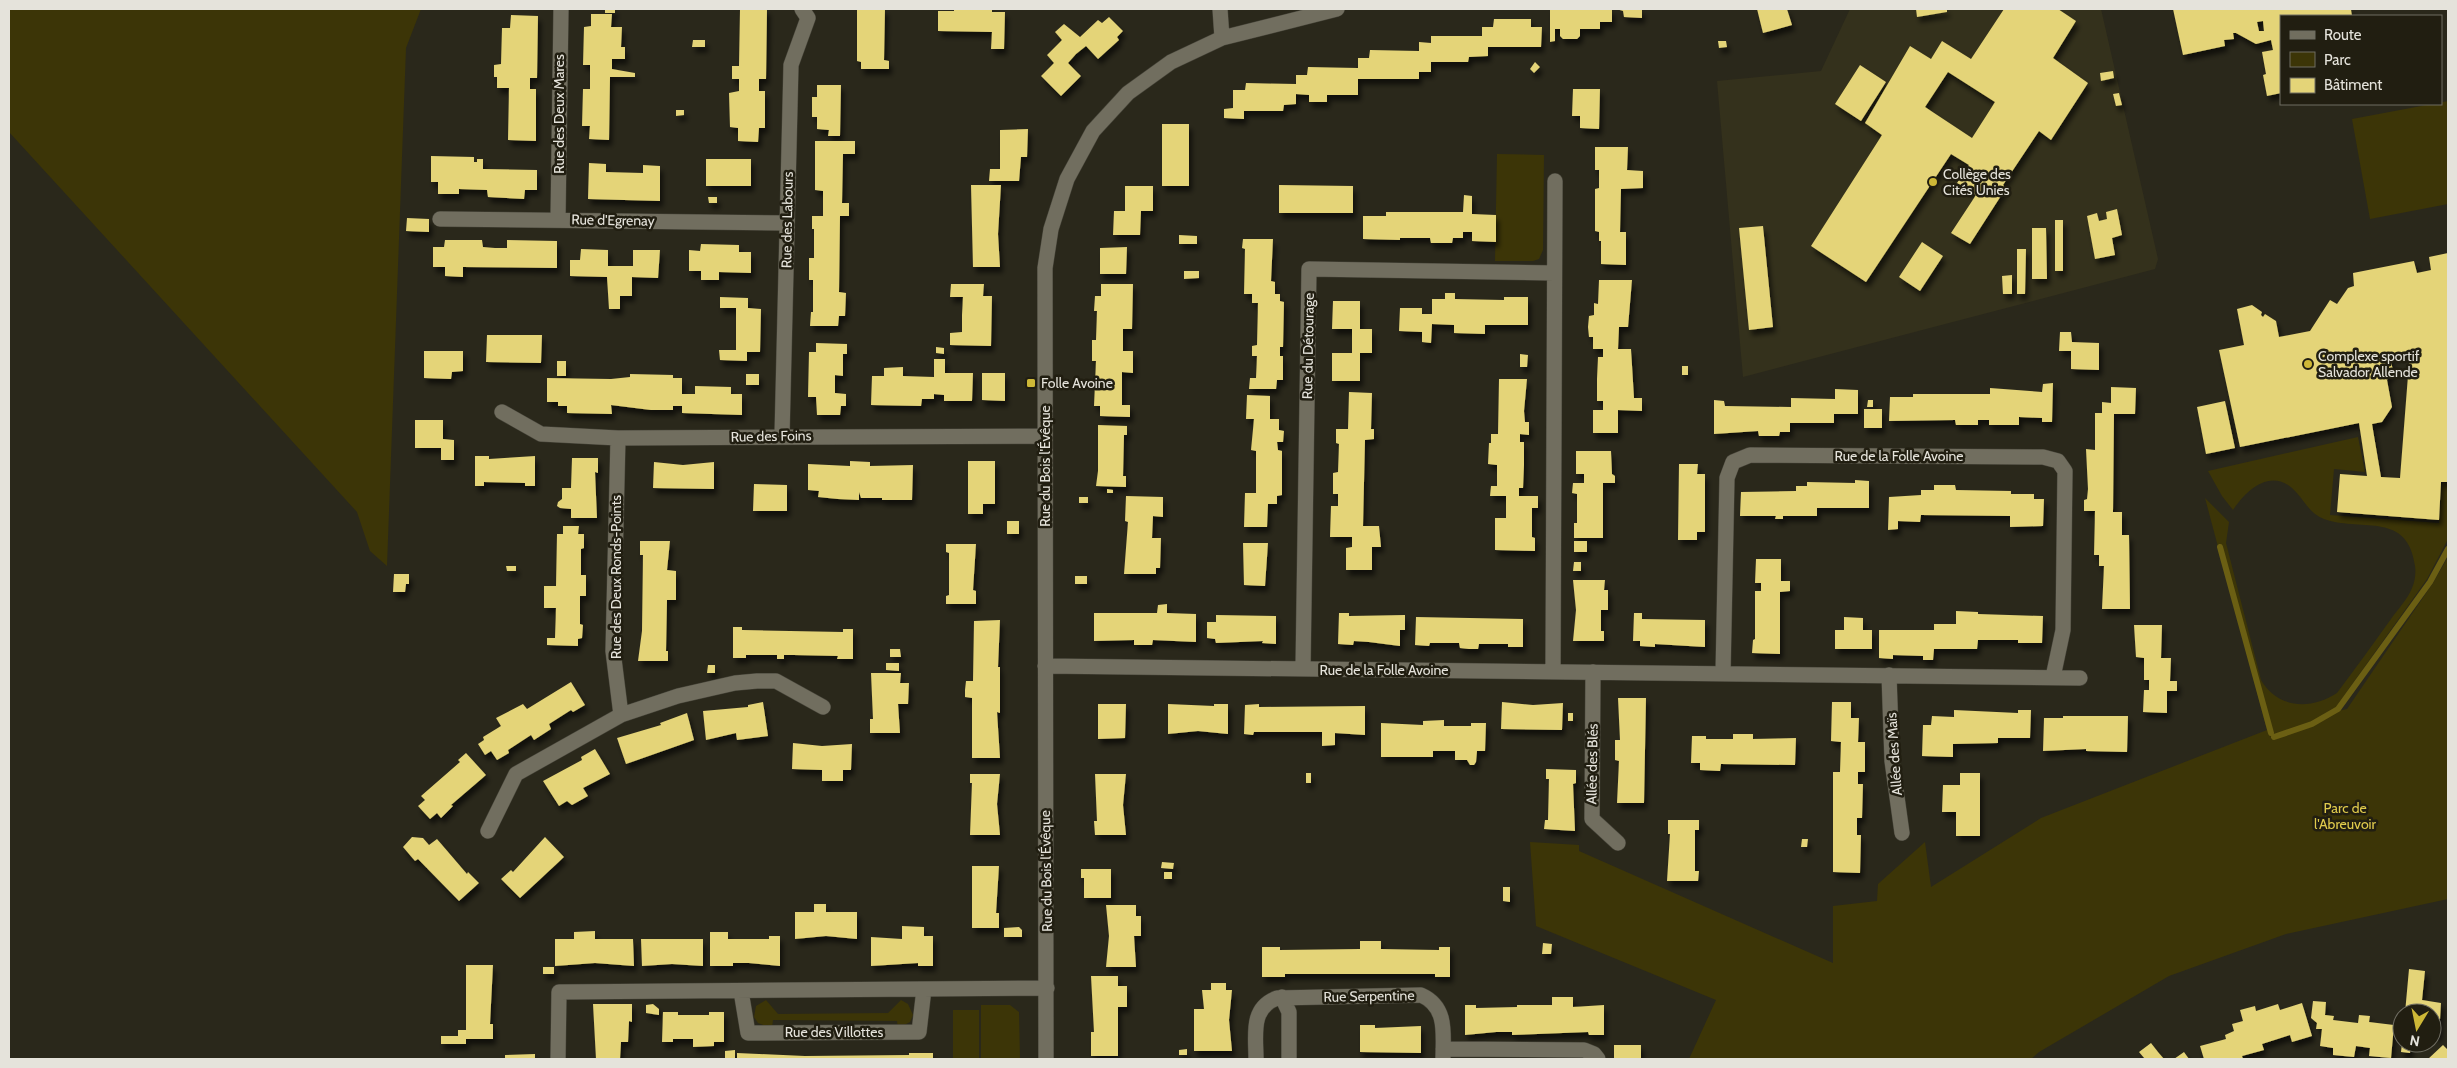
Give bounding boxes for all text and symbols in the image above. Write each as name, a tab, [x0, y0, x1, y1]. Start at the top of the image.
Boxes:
legend	[2280, 15, 2442, 105]
text: Route	[2324, 26, 2362, 44]
text: Parc	[2324, 51, 2351, 69]
street label: Rue des Deux Mares	[550, 54, 568, 174]
text: Bâtiment	[2324, 76, 2382, 94]
place label: Collège des Cités Unies	[1943, 165, 2011, 199]
street label: Rue des Labours	[777, 171, 797, 268]
marker: Collège des Cités Unies	[1927, 176, 1939, 188]
street label: Rue d'Egrenay	[571, 210, 655, 230]
street label: Rue du Détourage	[1298, 293, 1318, 399]
place label: Complexe sportif Salvador Allende	[2318, 347, 2420, 381]
marker: Complexe sportif Salvador Allende	[2302, 358, 2314, 370]
place label: Folle Avoine	[1041, 374, 1113, 392]
marker: Folle Avoine	[1025, 377, 1037, 389]
street label: Rue du Bois l'Évêque	[1036, 405, 1054, 527]
street label: Rue des Foins	[730, 426, 812, 446]
street label: Rue de la Folle Avoine	[1834, 447, 1964, 465]
street label: Rue des Deux Ronds-Points	[607, 495, 625, 659]
street label: Rue de la Folle Avoine	[1319, 661, 1449, 679]
street label: Allée des Maïs	[1882, 712, 1906, 796]
street label: Allée des Blés	[1582, 723, 1602, 805]
park label: Parc de l'Abreuvoir	[2314, 799, 2377, 833]
street label: Rue du Bois l'Évêque	[1036, 810, 1056, 932]
street label: Rue Serpentine	[1323, 986, 1415, 1006]
north arrow	[2392, 1003, 2442, 1053]
street label: Rue des Villottes	[785, 1023, 883, 1041]
text: N	[2408, 1031, 2421, 1051]

